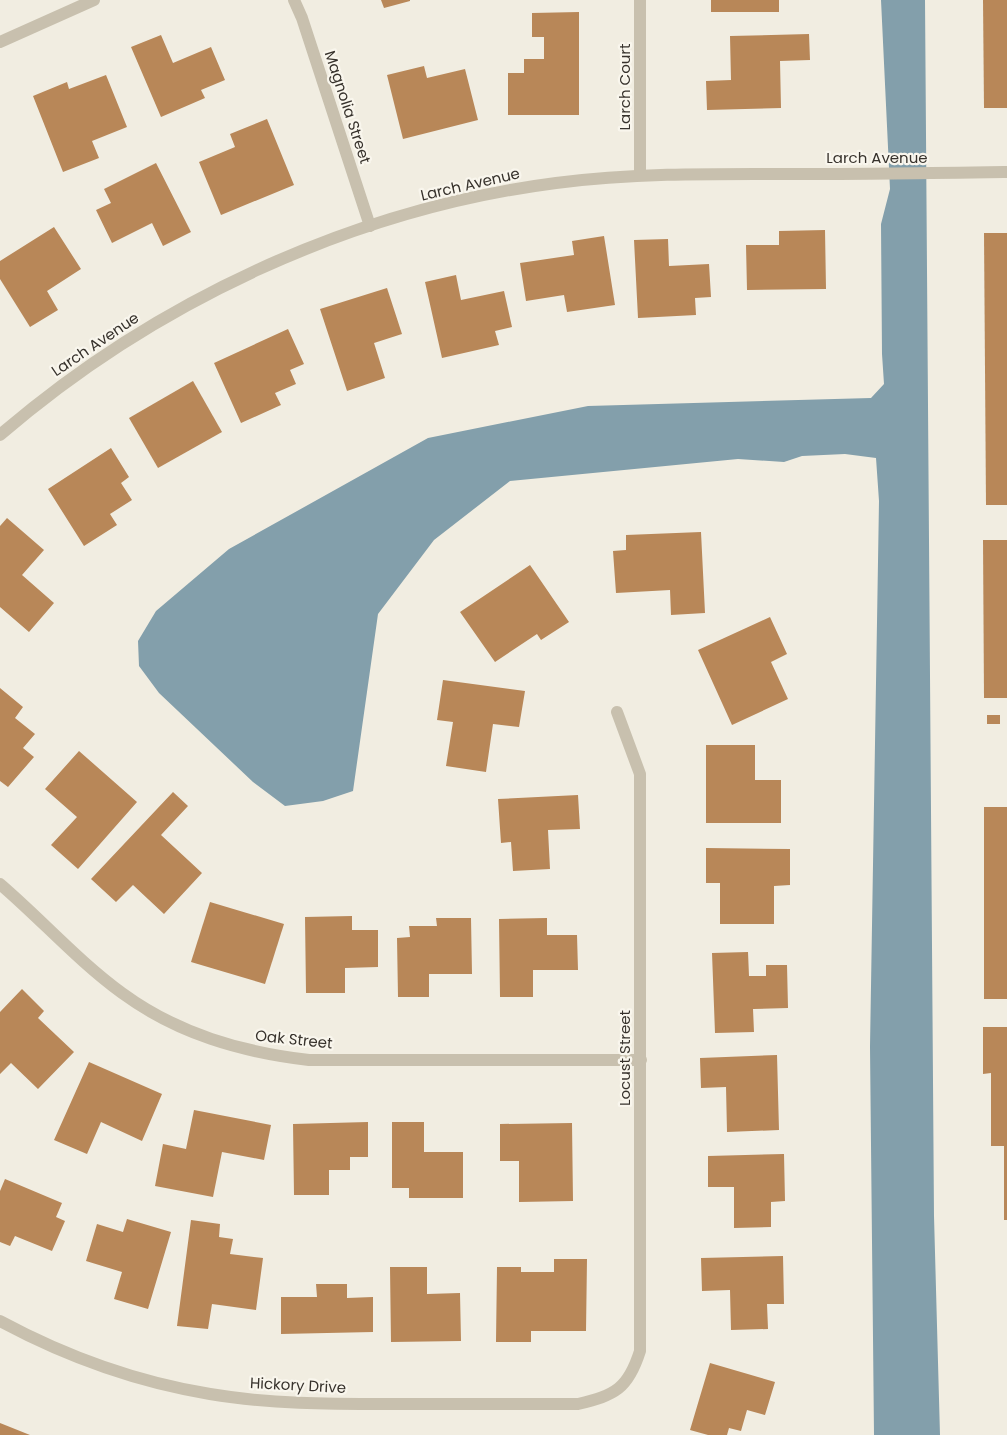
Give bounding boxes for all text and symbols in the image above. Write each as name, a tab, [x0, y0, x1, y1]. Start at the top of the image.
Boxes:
street label: Larch Court	[614, 44, 635, 130]
street label: Magnolia Street	[320, 48, 376, 166]
street label: Larch Avenue	[826, 147, 928, 168]
street label: Larch Avenue	[418, 162, 522, 206]
street label: Larch Avenue	[47, 307, 143, 381]
street label: Locust Street	[614, 1010, 635, 1106]
street label: Oak Street	[254, 1025, 334, 1053]
street label: Hickory Drive	[249, 1372, 347, 1398]

